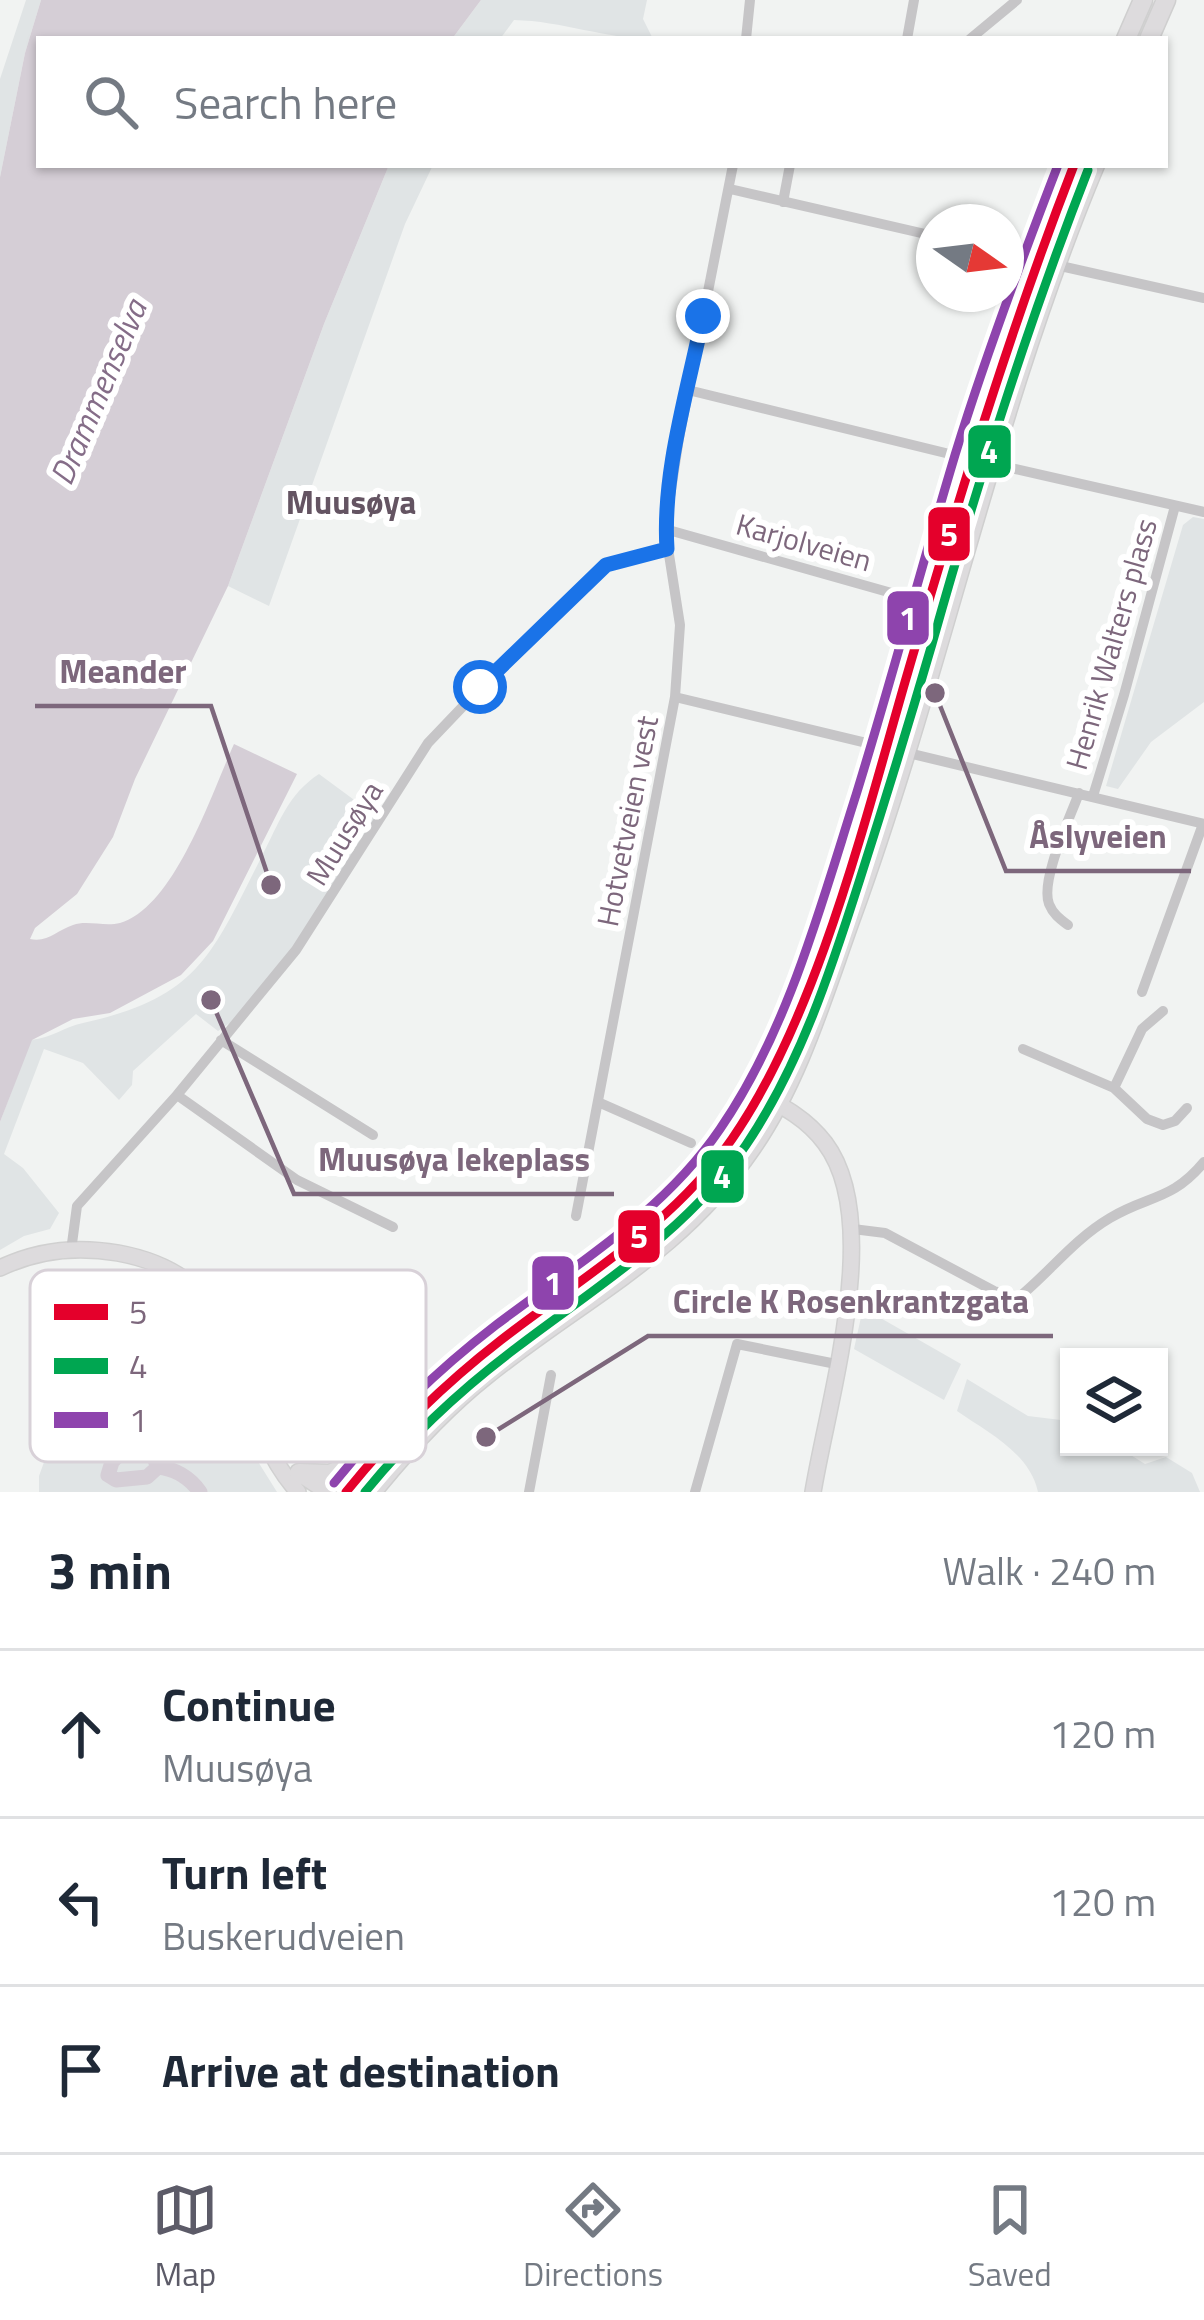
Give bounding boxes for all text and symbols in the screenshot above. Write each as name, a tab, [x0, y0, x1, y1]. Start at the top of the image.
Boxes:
search box	[36, 36, 1168, 168]
text: Search here	[174, 68, 397, 136]
icon: search	[78, 69, 144, 135]
north arrow	[916, 204, 1024, 312]
water label: Drammenselva	[37, 289, 160, 492]
route end	[676, 289, 730, 343]
line badge: 4	[966, 423, 1013, 480]
text: 4	[980, 426, 998, 476]
district label: Muusøya	[286, 477, 416, 527]
street label: Karjolveien	[731, 501, 877, 583]
line badge: 5	[926, 505, 972, 563]
text: 5	[940, 509, 958, 559]
street label: Henrik Walters plass	[1053, 513, 1169, 775]
line badge: 1	[885, 589, 931, 647]
text: 1	[899, 593, 917, 643]
callout: Meander	[35, 637, 211, 706]
text: Meander	[59, 646, 187, 696]
route start	[453, 660, 507, 714]
street label: Hotvetveien vest	[584, 711, 670, 930]
street label: Muusøya	[294, 772, 394, 894]
callout: Åslyveien	[1006, 802, 1191, 871]
text: Åslyveien	[1029, 811, 1167, 861]
callout: Muusøya lekeplass	[294, 1125, 614, 1194]
text: Muusøya lekeplass	[318, 1134, 590, 1184]
line badge: 4	[699, 1148, 746, 1205]
text: 4	[713, 1151, 731, 1201]
line badge: 5	[616, 1208, 662, 1265]
text: 5	[630, 1211, 648, 1261]
line badge: 1	[530, 1254, 576, 1312]
text: 1	[544, 1258, 562, 1308]
callout: Circle K Rosenkrantzgata	[648, 1267, 1053, 1336]
legend	[30, 1270, 426, 1462]
text: Circle K Rosenkrantzgata	[673, 1276, 1029, 1326]
text: 5	[129, 1287, 147, 1337]
text: 4	[129, 1341, 147, 1391]
map controls	[1060, 1348, 1168, 1456]
button: layers	[1060, 1348, 1168, 1456]
text: 1	[129, 1395, 147, 1445]
text: 3 min	[48, 1531, 172, 1609]
text: Walk · 240 m	[942, 1541, 1156, 1600]
text: Continue	[162, 1670, 336, 1738]
icon: ahead	[48, 1701, 114, 1767]
text: 120 m	[1049, 1704, 1156, 1763]
text: Muusøya	[162, 1738, 313, 1797]
text: Turn left	[162, 1838, 327, 1906]
icon: left	[48, 1869, 114, 1935]
text: 120 m	[1049, 1872, 1156, 1931]
text: Buskerudveien	[162, 1906, 405, 1965]
text: Arrive at destination	[162, 2036, 560, 2104]
icon: arrive	[48, 2037, 114, 2103]
tab: Map	[152, 2177, 218, 2299]
tab: Directions	[523, 2177, 663, 2299]
tab: Saved	[968, 2177, 1052, 2299]

